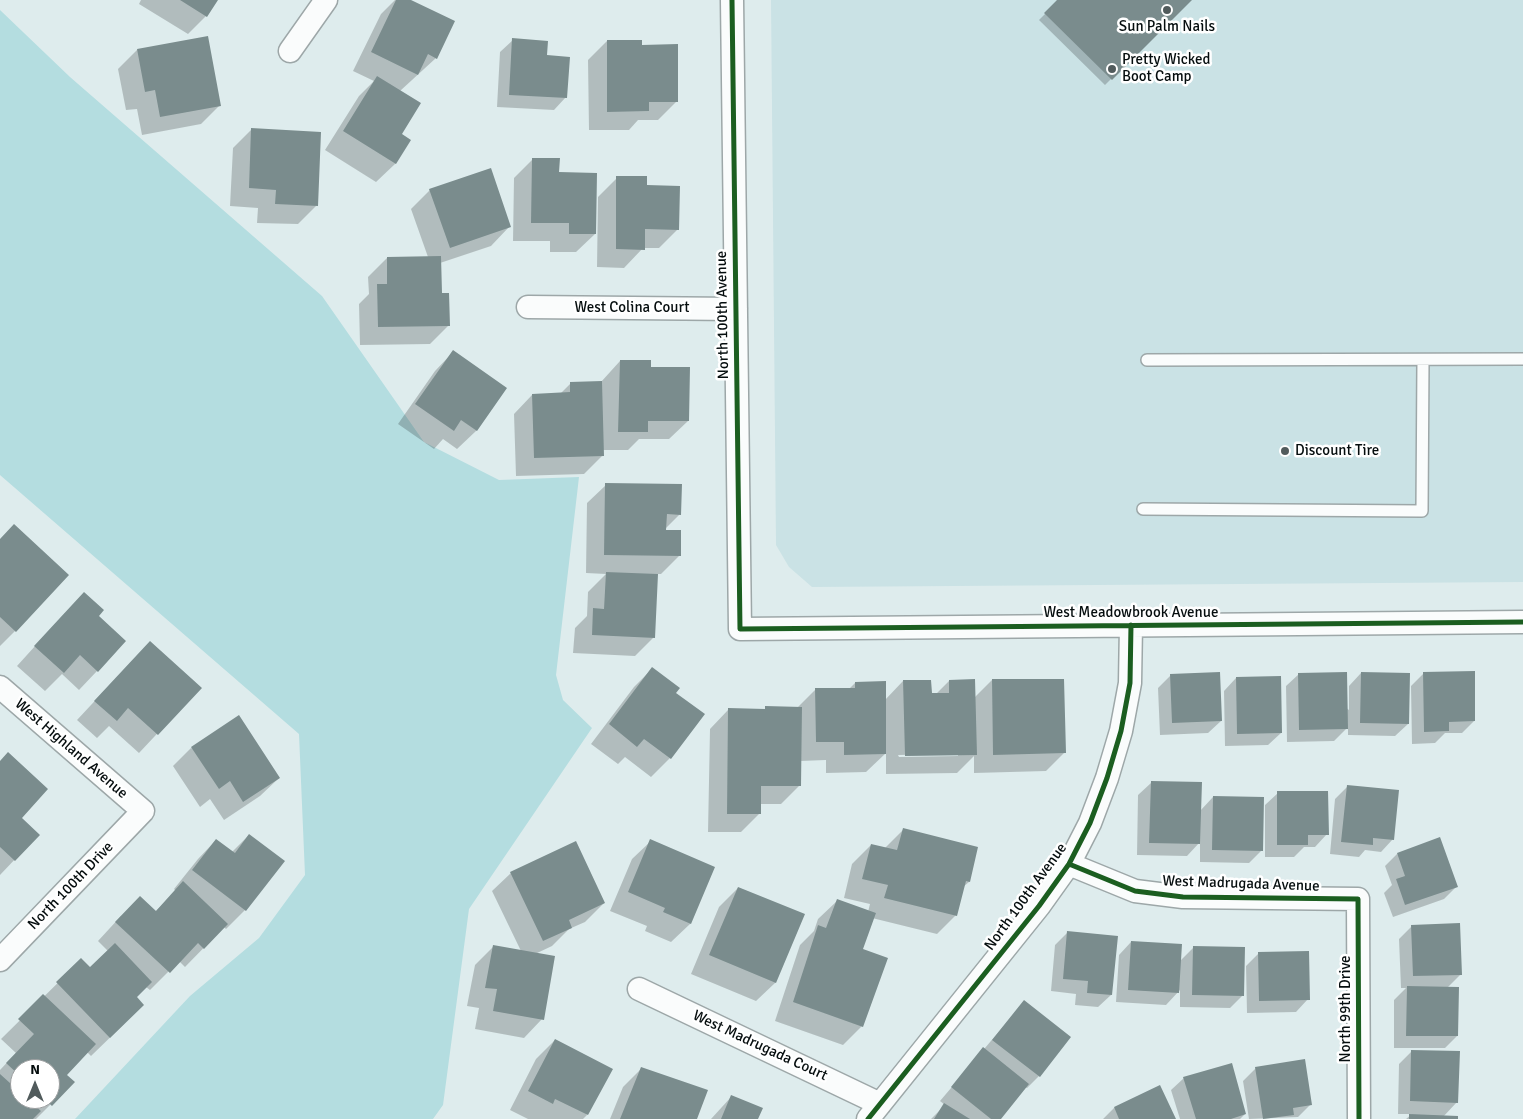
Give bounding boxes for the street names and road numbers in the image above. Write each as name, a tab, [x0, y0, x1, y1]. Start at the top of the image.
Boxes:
street label: North 100th Avenue	[713, 251, 733, 379]
street label: West Colina Court	[574, 299, 690, 317]
street label: West Meadowbrook Avenue	[1044, 604, 1218, 622]
street label: West Highland Avenue	[11, 695, 131, 803]
street label: North 100th Drive	[25, 838, 117, 934]
street label: North 100th Avenue	[981, 840, 1071, 954]
street label: West Madrugada Avenue	[1162, 872, 1320, 896]
street label: North 99th Drive	[1337, 955, 1355, 1063]
street label: West Madrugada Court	[690, 1007, 830, 1085]

